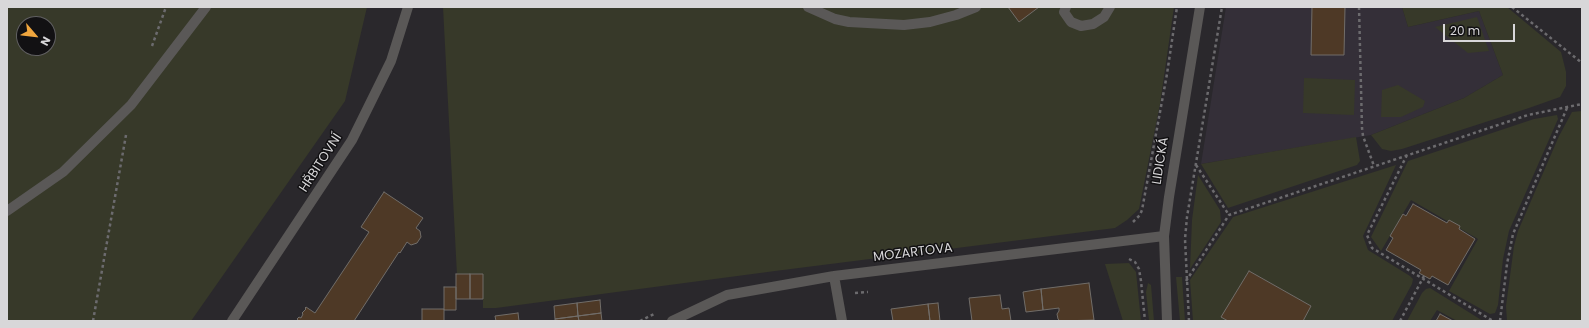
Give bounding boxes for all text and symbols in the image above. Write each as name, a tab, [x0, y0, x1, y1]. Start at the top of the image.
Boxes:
north arrow	[16, 16, 56, 56]
scale bar	[1445, 16, 1517, 42]
text: 20 m	[1450, 22, 1480, 39]
text: N	[37, 34, 55, 49]
street label: HŘBITOVNÍ	[296, 131, 346, 195]
street label: LIDICKÁ	[1150, 136, 1172, 186]
street label: MOZARTOVA	[872, 240, 954, 266]

